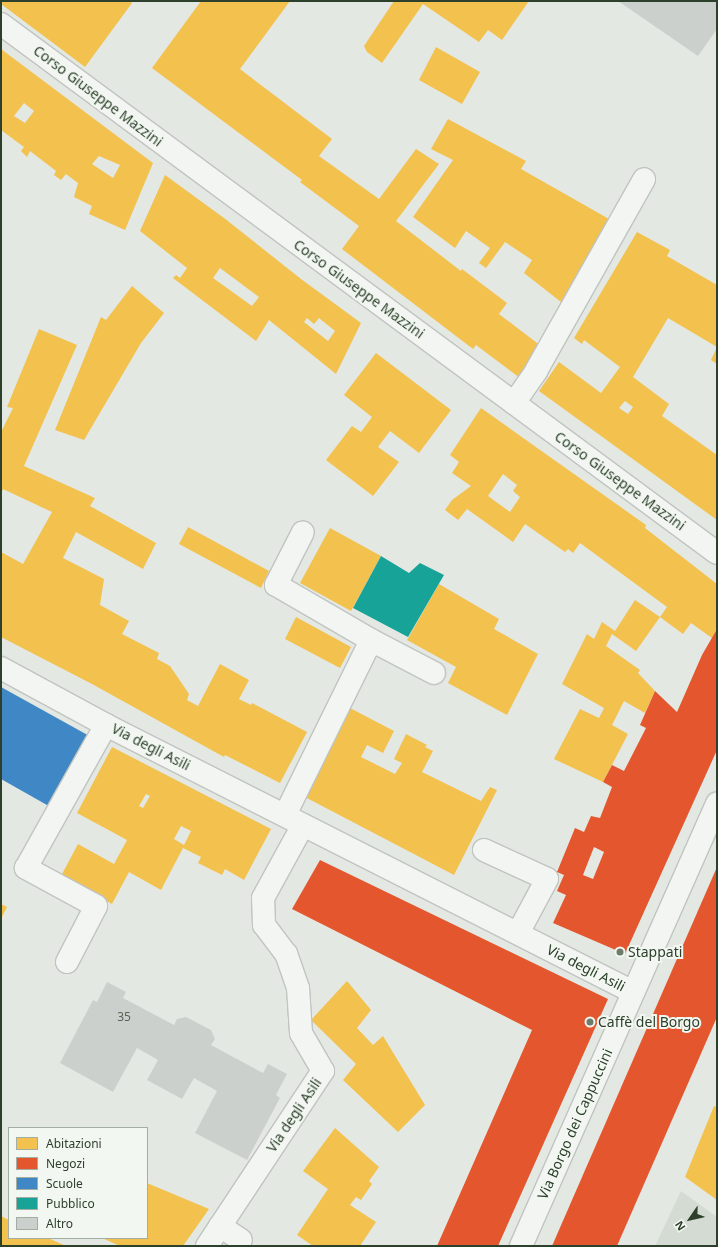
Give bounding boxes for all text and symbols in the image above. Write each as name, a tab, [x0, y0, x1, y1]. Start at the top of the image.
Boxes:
street label: Corso Giuseppe Mazzini	[30, 42, 166, 150]
street label: Corso Giuseppe Mazzini	[290, 236, 428, 342]
street label: Corso Giuseppe Mazzini	[551, 428, 689, 534]
street label: Via degli Asili	[109, 720, 193, 774]
street label: Via degli Asili	[544, 941, 628, 995]
place label: Stappati	[628, 944, 682, 960]
marker: Stappati	[615, 947, 625, 957]
house number: 35	[117, 1010, 131, 1024]
place label: Caffè del Borgo	[598, 1014, 700, 1030]
marker: Caffè del Borgo	[585, 1017, 595, 1027]
street label: Via Borgo dei Cappuccini	[534, 1046, 616, 1202]
street label: Via degli Asili	[263, 1075, 325, 1155]
legend	[8, 1127, 148, 1239]
text: Abitazioni	[46, 1135, 102, 1152]
text: Negozi	[46, 1155, 85, 1172]
text: Scuole	[46, 1175, 83, 1192]
text: Pubblico	[46, 1195, 95, 1212]
north arrow	[670, 1199, 710, 1239]
text: Altro	[46, 1215, 73, 1232]
text: N	[671, 1218, 688, 1234]

